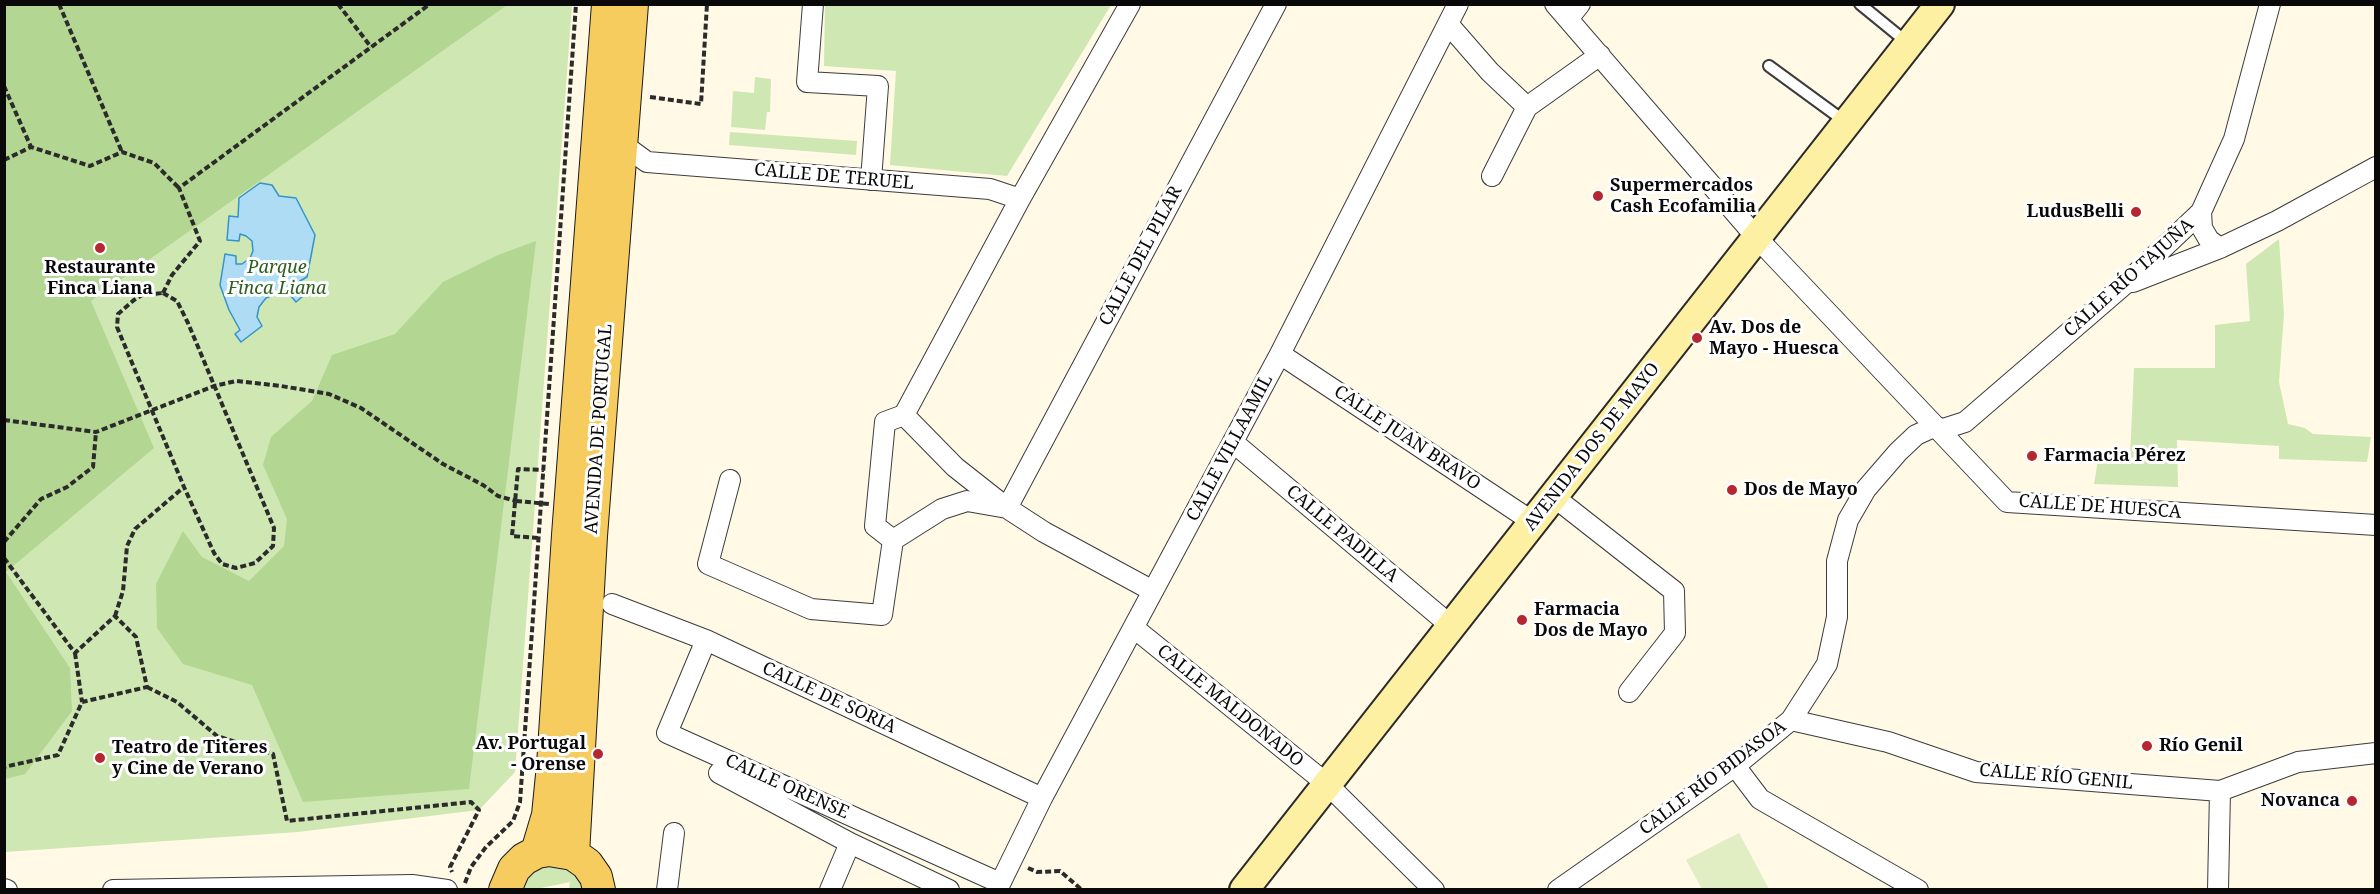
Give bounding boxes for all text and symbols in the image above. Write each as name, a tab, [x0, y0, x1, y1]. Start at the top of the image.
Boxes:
street label: CALLE DE TERUEL	[753, 159, 915, 195]
place label: Supermercados Cash Ecofamilia	[1610, 175, 1756, 218]
street label: CALLE DEL PILAR	[1095, 182, 1187, 330]
marker: Supermercados Cash Ecofamilia	[1591, 189, 1605, 203]
place label: LudusBelli	[2026, 201, 2124, 223]
marker: LudusBelli	[2129, 205, 2143, 219]
street label: CALLE RÍO TAJUÑA	[2060, 214, 2198, 342]
marker: Restaurante Finca Liana	[93, 241, 107, 255]
place label: Restaurante Finca Liana	[44, 257, 156, 300]
park label: Parque Finca Liana	[227, 257, 327, 300]
place label: Av. Dos de Mayo - Huesca	[1709, 317, 1839, 360]
street label: AVENIDA DE PORTUGAL	[581, 323, 617, 535]
marker: Av. Dos de Mayo - Huesca	[1690, 331, 1704, 345]
street label: AVENIDA DOS DE MAYO	[1520, 359, 1664, 535]
street label: CALLE VILLAAMIL	[1182, 371, 1278, 525]
street label: CALLE JUAN BRAVO	[1330, 381, 1484, 495]
place label: Farmacia Pérez	[2044, 445, 2186, 467]
marker: Farmacia Pérez	[2025, 449, 2039, 463]
place label: Dos de Mayo	[1744, 479, 1858, 501]
street label: CALLE PADILLA	[1282, 481, 1402, 587]
marker: Dos de Mayo	[1725, 483, 1739, 497]
street label: CALLE DE HUESCA	[2018, 491, 2182, 523]
place label: Farmacia Dos de Mayo	[1534, 599, 1648, 642]
marker: Farmacia Dos de Mayo	[1515, 613, 1529, 627]
street label: CALLE MALDONADO	[1152, 640, 1308, 772]
street label: CALLE DE SORIA	[759, 658, 899, 738]
street label: CALLE RÍO BIDASOA	[1636, 716, 1790, 840]
place label: Av. Portugal - Orense	[475, 733, 586, 776]
place label: Río Genil	[2159, 735, 2243, 757]
place label: Teatro de Titeres y Cine de Verano	[112, 737, 267, 780]
marker: Río Genil	[2140, 739, 2154, 753]
marker: Av. Portugal - Orense	[591, 747, 605, 761]
street label: CALLE ORENSE	[722, 750, 852, 824]
marker: Teatro de Titeres y Cine de Verano	[93, 751, 107, 765]
street label: CALLE RÍO GENIL	[1978, 760, 2134, 794]
place label: Novanca	[2261, 790, 2340, 812]
marker: Novanca	[2345, 794, 2359, 808]

